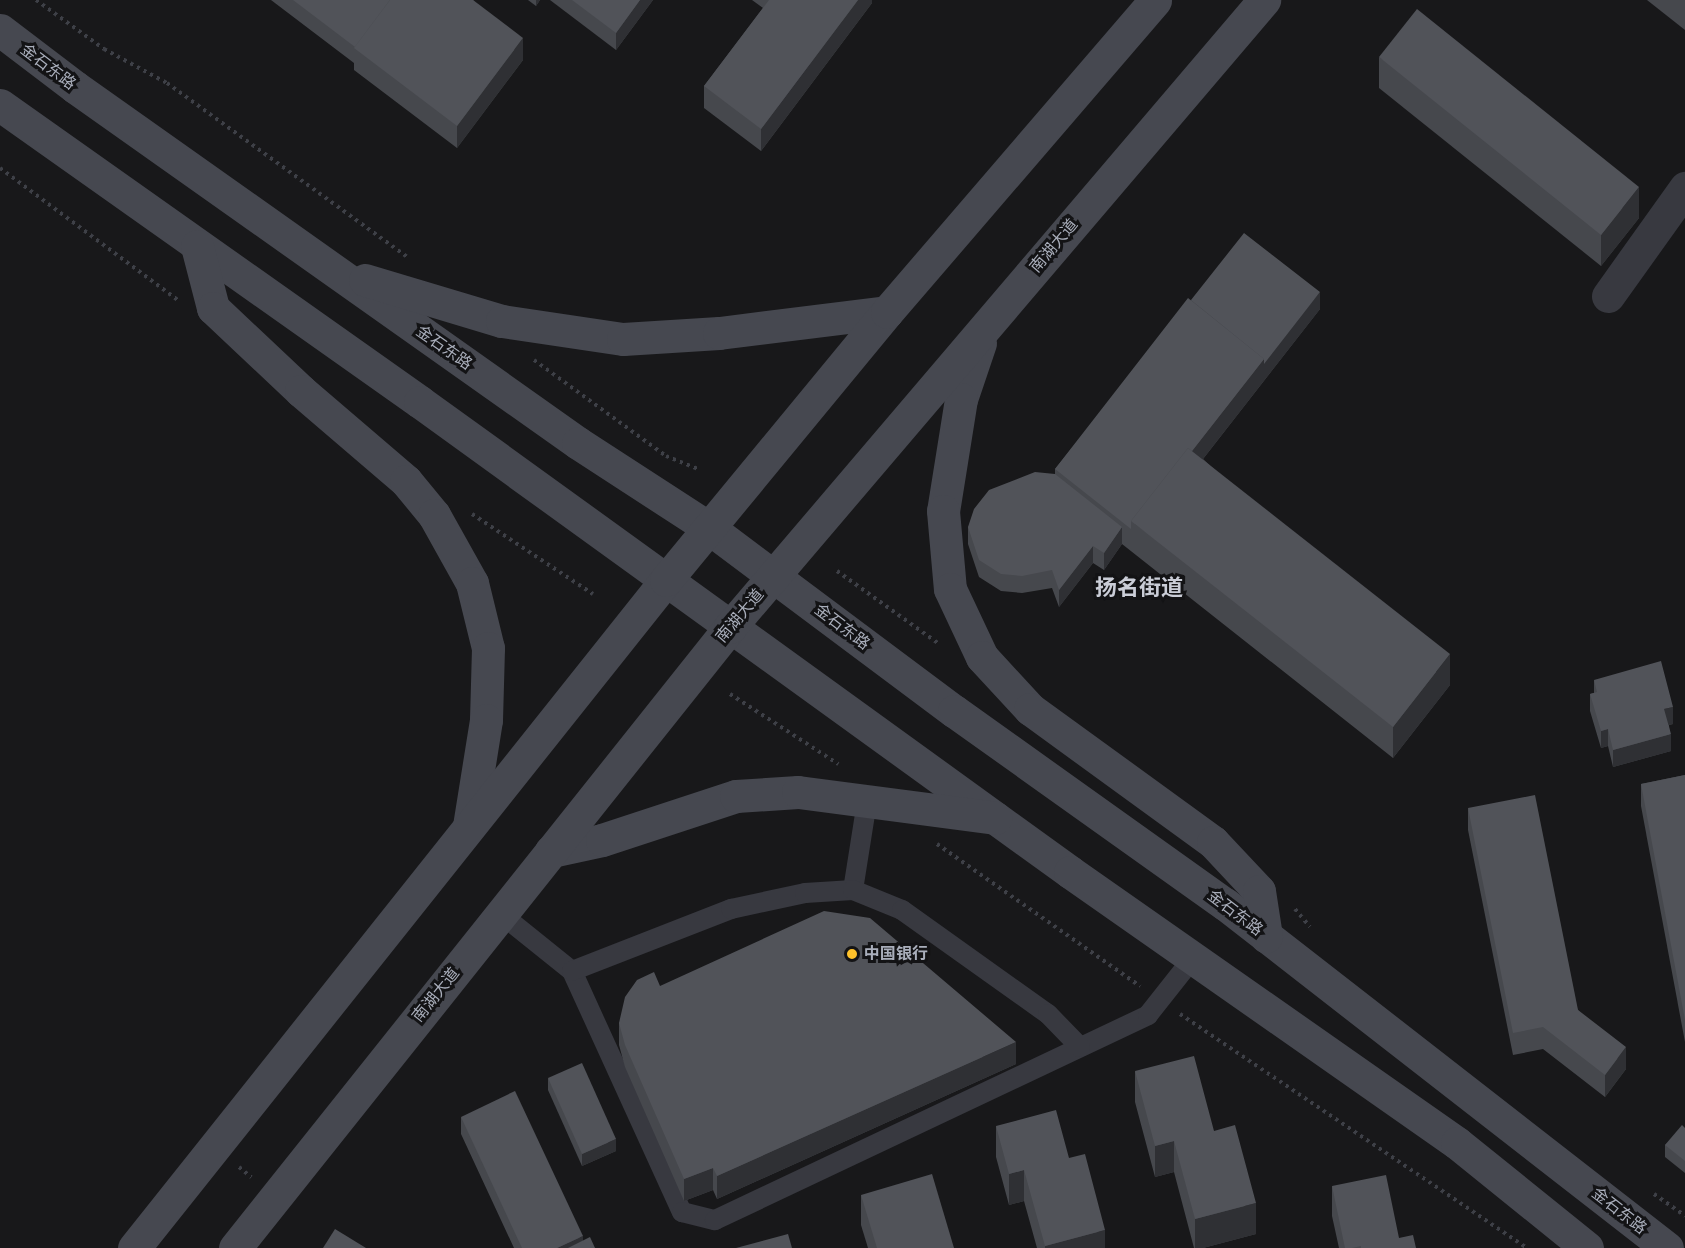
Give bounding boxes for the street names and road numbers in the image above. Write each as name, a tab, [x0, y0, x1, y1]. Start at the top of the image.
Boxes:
street label: 金石东路	[17, 40, 79, 94]
street label: 南湖大道	[1026, 215, 1082, 277]
street label: 金石东路	[412, 322, 476, 374]
street label: 南湖大道	[712, 585, 768, 647]
street label: 金石东路	[811, 600, 873, 654]
street label: 金石东路	[1204, 886, 1266, 940]
street label: 南湖大道	[408, 964, 464, 1026]
street label: 金石东路	[1588, 1184, 1650, 1238]

